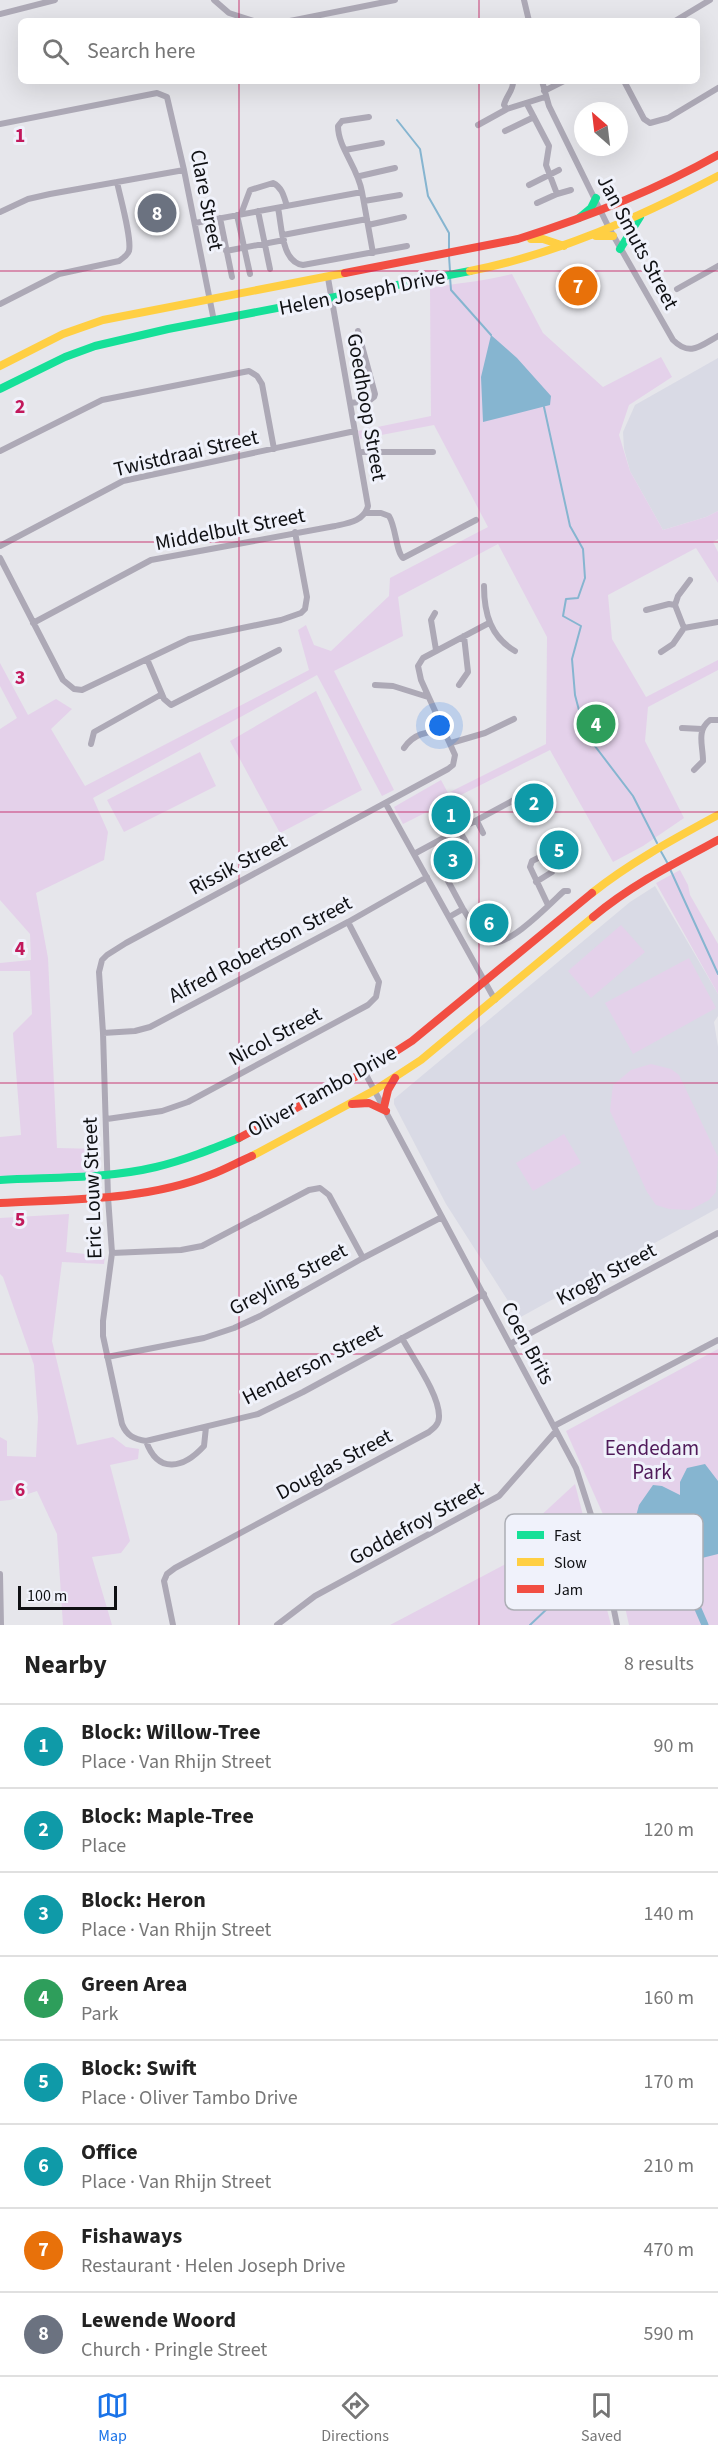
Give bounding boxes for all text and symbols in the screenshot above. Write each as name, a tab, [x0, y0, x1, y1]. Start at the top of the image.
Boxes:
search box	[18, 18, 700, 84]
icon: search	[39, 35, 72, 68]
text: Search here	[87, 35, 195, 67]
north arrow	[574, 102, 628, 156]
text: 1	[15, 122, 25, 150]
street label: Clare Street	[183, 147, 231, 253]
street label: Jan Smuts Street	[590, 169, 686, 315]
pin: 8	[138, 190, 176, 236]
street label: Helen Joseph Drive	[276, 261, 448, 323]
pin: 7	[558, 264, 598, 308]
street label: Goedhoop Street	[339, 331, 395, 483]
text: 2	[15, 393, 25, 421]
street label: Twistdraai Street	[111, 422, 261, 484]
street label: Middelbult Street	[153, 500, 307, 558]
text: 3	[15, 664, 25, 692]
pin: 4	[576, 702, 616, 746]
your location	[425, 711, 454, 740]
pin: 2	[514, 780, 554, 826]
pin: 1	[432, 792, 470, 838]
street label: Rissik Street	[184, 826, 292, 902]
pin: 5	[540, 828, 578, 872]
pin: 3	[434, 838, 472, 882]
street label: Alfred Robertson Street	[163, 888, 357, 1010]
pin: 6	[470, 900, 508, 946]
text: 4	[15, 935, 26, 963]
street label: Nicol Street	[223, 999, 327, 1073]
street label: Oliver Tambo Drive	[242, 1038, 402, 1144]
street label: Eric Louw Street	[75, 1117, 109, 1259]
text: 5	[15, 1206, 25, 1234]
street label: Greyling Street	[224, 1235, 352, 1323]
street label: Krogh Street	[551, 1235, 661, 1313]
street label: Coen Brits	[494, 1296, 562, 1390]
street label: Henderson Street	[237, 1316, 387, 1412]
street label: Douglas Street	[271, 1421, 397, 1507]
park label: Eendedam Park	[605, 1433, 699, 1487]
street label: Goddefroy Street	[344, 1474, 488, 1572]
text: 6	[15, 1476, 25, 1504]
legend	[505, 1514, 703, 1610]
text: Fast	[554, 1525, 582, 1547]
text: Slow	[554, 1552, 587, 1574]
text: Jam	[554, 1579, 583, 1601]
scale bar	[18, 1583, 117, 1610]
text: 100 m	[27, 1585, 67, 1607]
text: Nearby	[24, 1646, 107, 1683]
text: 8 results	[624, 1650, 694, 1678]
text: Block: Willow-Tree	[81, 1716, 261, 1748]
text: 1	[38, 1732, 49, 1760]
text: 90 m	[654, 1732, 694, 1760]
text: Place · Van Rhijn Street	[81, 1748, 271, 1776]
text: Block: Maple-Tree	[81, 1800, 254, 1832]
text: 2	[38, 1816, 49, 1844]
text: 120 m	[644, 1816, 694, 1844]
text: Place	[81, 1832, 126, 1860]
text: Block: Heron	[81, 1884, 206, 1916]
text: 3	[38, 1900, 49, 1928]
text: 140 m	[644, 1900, 694, 1928]
text: Place · Van Rhijn Street	[81, 1916, 271, 1944]
text: Green Area	[81, 1968, 187, 2000]
text: 4	[38, 1984, 49, 2012]
text: 160 m	[644, 1984, 694, 2012]
text: Park	[81, 2000, 118, 2028]
text: Block: Swift	[81, 2052, 197, 2084]
text: 5	[38, 2068, 49, 2096]
text: 170 m	[644, 2068, 694, 2096]
text: Place · Oliver Tambo Drive	[81, 2084, 298, 2112]
text: Office	[81, 2136, 138, 2168]
text: 6	[38, 2152, 49, 2180]
text: 210 m	[644, 2152, 694, 2180]
text: Place · Van Rhijn Street	[81, 2168, 271, 2196]
text: Fishaways	[81, 2220, 182, 2252]
text: 7	[38, 2236, 49, 2264]
text: 470 m	[644, 2236, 694, 2264]
text: Restaurant · Helen Joseph Drive	[81, 2252, 346, 2280]
text: Lewende Woord	[81, 2304, 236, 2336]
text: 8	[38, 2320, 49, 2348]
text: 590 m	[644, 2320, 694, 2348]
text: Church · Pringle Street	[81, 2336, 267, 2364]
tab: Map	[96, 2389, 129, 2447]
tab: Directions	[321, 2389, 389, 2447]
tab: Saved	[581, 2389, 622, 2447]

